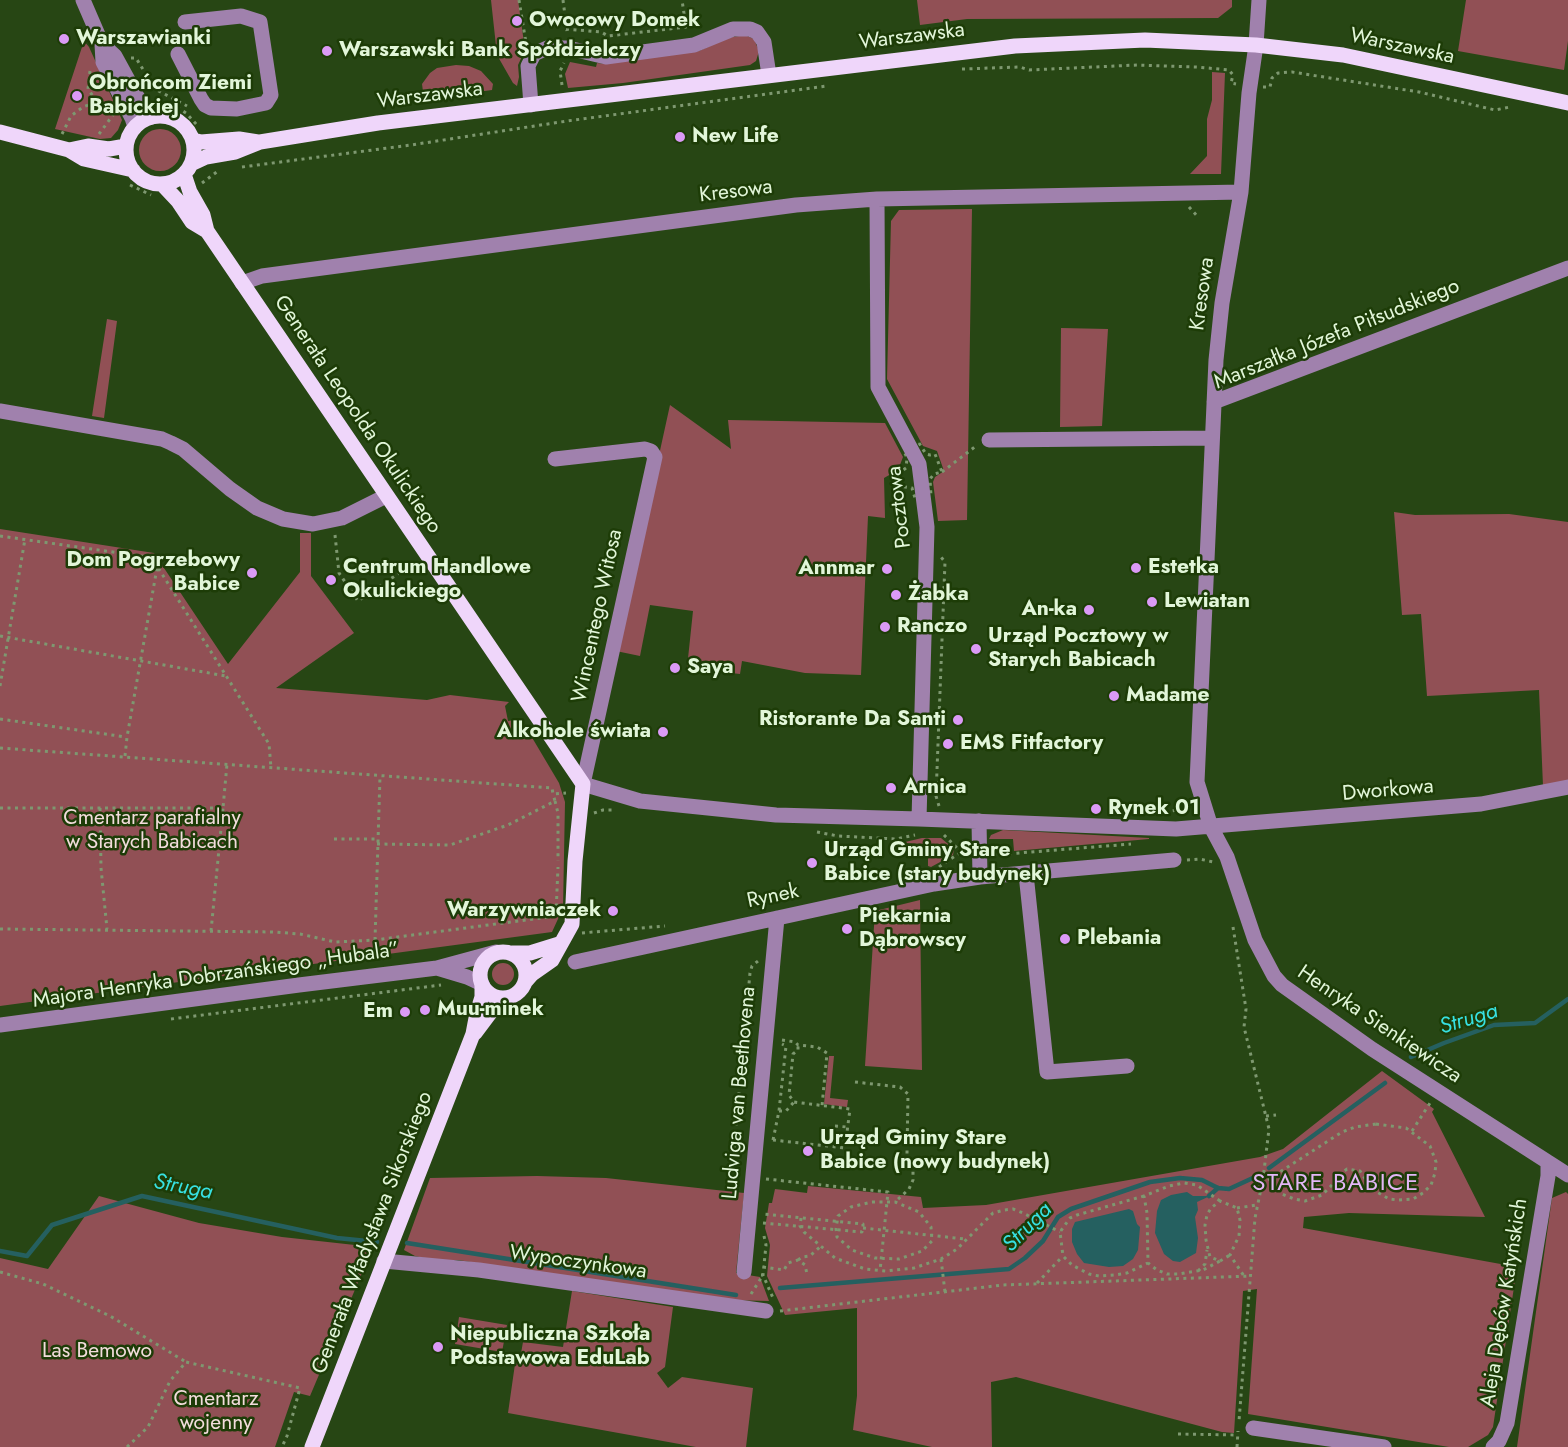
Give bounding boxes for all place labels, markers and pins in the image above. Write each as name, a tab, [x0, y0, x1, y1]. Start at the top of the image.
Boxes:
place label: Owocowy Domek	[529, 8, 700, 34]
marker: Owocowy Domek	[510, 14, 524, 28]
place label: Warszawianki	[76, 26, 211, 52]
marker: Warszawianki	[57, 32, 71, 46]
place label: Warszawski Bank Spółdzielczy	[339, 38, 641, 64]
marker: Warszawski Bank Spółdzielczy	[320, 44, 334, 58]
place label: Obrońcom Ziemi Babickiej	[89, 71, 252, 121]
marker: Obrońcom Ziemi Babickiej	[70, 89, 84, 103]
place label: New Life	[692, 124, 779, 150]
marker: New Life	[673, 130, 687, 144]
place label: Dom Pogrzebowy Babice	[67, 548, 240, 598]
place label: Centrum Handlowe Okulickiego	[343, 555, 531, 605]
place label: Estetka	[1148, 555, 1219, 581]
place label: Annmar	[798, 556, 875, 582]
marker: Estetka	[1129, 561, 1143, 575]
marker: Annmar	[880, 562, 894, 576]
marker: Dom Pogrzebowy Babice	[245, 566, 259, 580]
marker: Centrum Handlowe Okulickiego	[324, 573, 338, 587]
place label: Żabka	[908, 582, 969, 608]
marker: Żabka	[889, 588, 903, 602]
place label: Lewiatan	[1164, 589, 1250, 615]
marker: Lewiatan	[1145, 595, 1159, 609]
place label: An-ka	[1021, 597, 1077, 623]
marker: An-ka	[1082, 603, 1096, 617]
place label: Ranczo	[897, 614, 967, 640]
marker: Ranczo	[878, 620, 892, 634]
place label: Urząd Pocztowy w Starych Babicach	[988, 624, 1168, 674]
marker: Urząd Pocztowy w Starych Babicach	[969, 642, 983, 656]
place label: Saya	[687, 655, 734, 681]
marker: Saya	[668, 661, 682, 675]
place label: Madame	[1126, 683, 1210, 709]
marker: Madame	[1107, 689, 1121, 703]
place label: Ristorante Da Santi	[759, 707, 946, 733]
marker: Ristorante Da Santi	[951, 713, 965, 727]
place label: Alkohole świata	[497, 719, 651, 745]
marker: Alkohole świata	[656, 725, 670, 739]
place label: EMS Fitfactory	[960, 731, 1103, 757]
marker: EMS Fitfactory	[941, 737, 955, 751]
place label: Arnica	[903, 775, 967, 801]
marker: Arnica	[884, 781, 898, 795]
place label: Rynek 01	[1108, 796, 1200, 822]
marker: Rynek 01	[1089, 802, 1103, 816]
place label: Urząd Gminy Stare Babice (stary budynek)	[824, 838, 1050, 888]
marker: Urząd Gminy Stare Babice (stary budynek)	[805, 856, 819, 870]
place label: Warzywniaczek	[447, 898, 601, 924]
marker: Warzywniaczek	[606, 904, 620, 918]
place label: Piekarnia Dąbrowscy	[859, 904, 966, 954]
marker: Piekarnia Dąbrowscy	[840, 922, 854, 936]
place label: Plebania	[1077, 926, 1161, 952]
marker: Plebania	[1058, 932, 1072, 946]
place label: Muu-minek	[437, 997, 544, 1023]
place label: Em	[363, 999, 393, 1025]
marker: Muu-minek	[418, 1003, 432, 1017]
marker: Em	[398, 1005, 412, 1019]
place label: Urząd Gminy Stare Babice (nowy budynek)	[820, 1126, 1050, 1176]
marker: Urząd Gminy Stare Babice (nowy budynek)	[801, 1144, 815, 1158]
place label: Niepubliczna Szkoła Podstawowa EduLab	[450, 1322, 650, 1372]
marker: Niepubliczna Szkoła Podstawowa EduLab	[431, 1340, 445, 1354]

